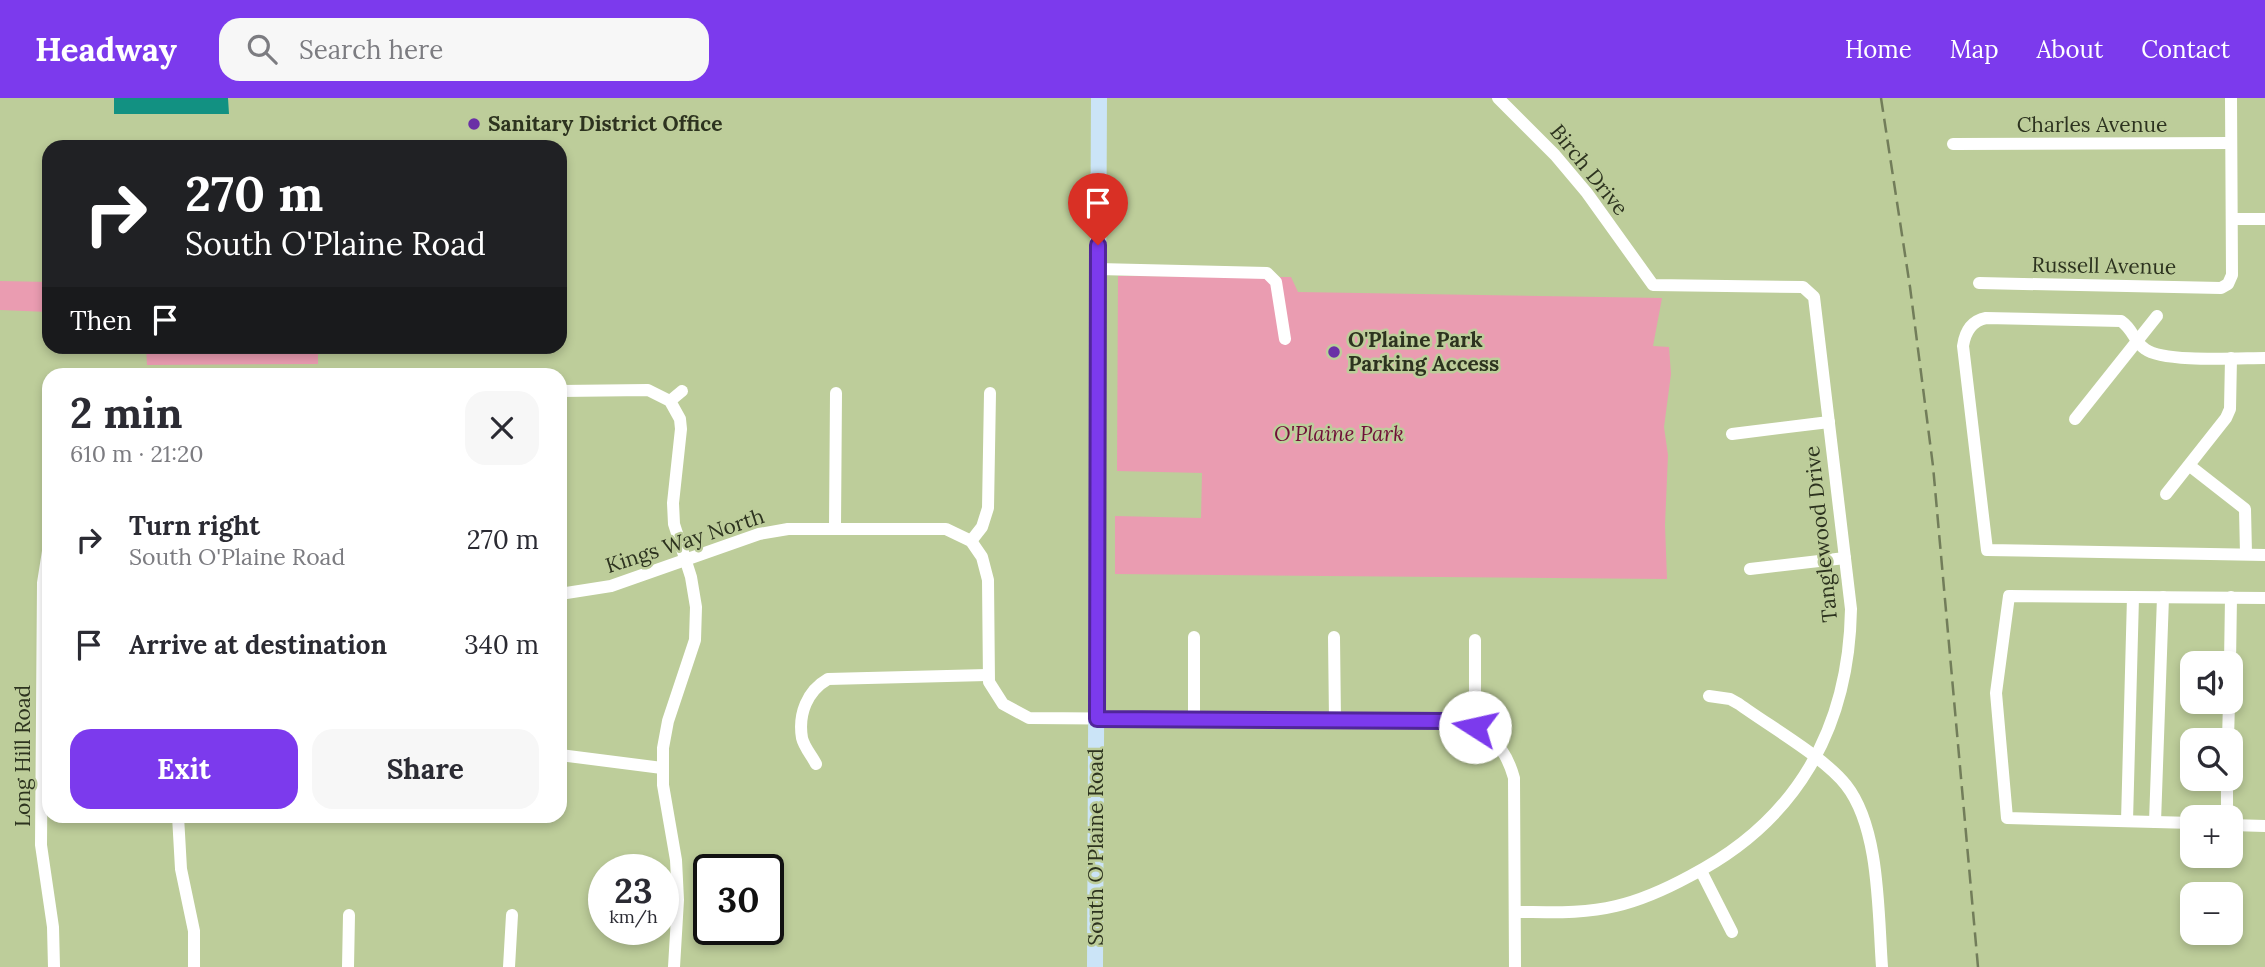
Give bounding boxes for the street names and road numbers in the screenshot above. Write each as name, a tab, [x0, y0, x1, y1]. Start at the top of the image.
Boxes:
street label: Charles Avenue	[2017, 111, 2167, 138]
street label: Birch Drive	[1544, 119, 1634, 221]
street label: Russell Avenue	[2031, 251, 2177, 280]
street label: Tanglewood Drive	[1798, 444, 1843, 624]
street label: Kings Way North	[602, 502, 768, 579]
street label: Long Hill Road	[9, 685, 36, 827]
street label: South O'Plaine Road	[1082, 748, 1109, 946]

